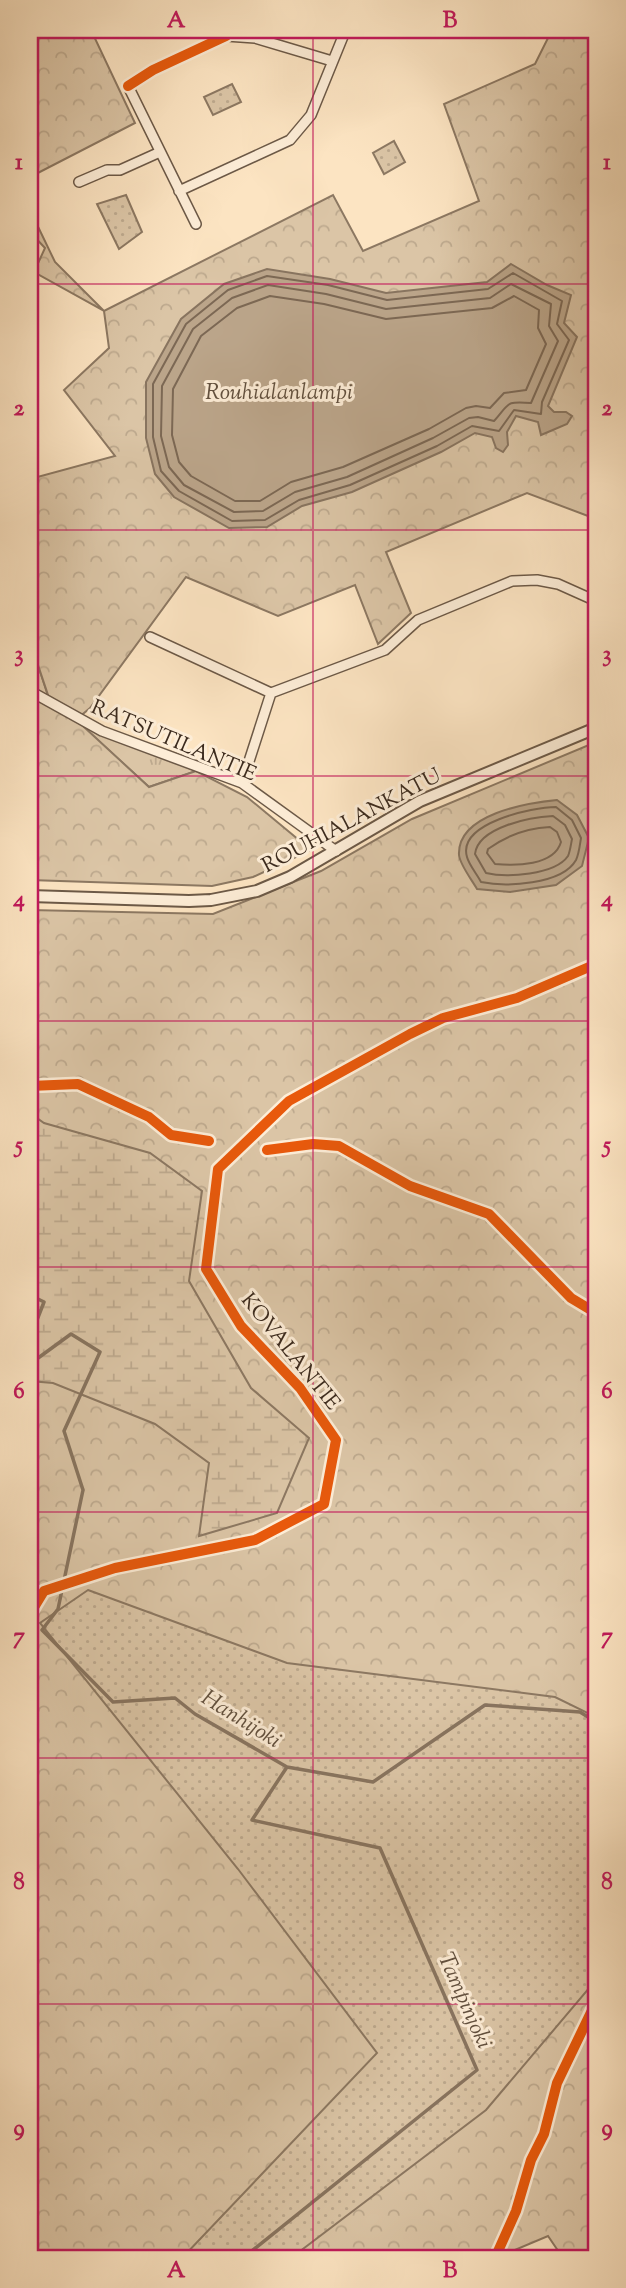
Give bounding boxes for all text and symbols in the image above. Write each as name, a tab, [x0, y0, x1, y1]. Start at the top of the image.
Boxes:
text: A	[167, 5, 186, 38]
text: B	[443, 5, 458, 38]
text: 1	[15, 147, 23, 180]
text: 1	[603, 147, 611, 180]
water label: Rouhialanlampi	[205, 377, 353, 410]
text: 2	[14, 393, 25, 426]
text: 2	[602, 393, 613, 426]
text: 3	[14, 639, 24, 672]
text: 3	[602, 639, 612, 672]
street label: RATSUTILANTIE	[86, 693, 261, 790]
street label: ROUHIALANKATU	[257, 762, 447, 882]
text: 4	[12, 884, 25, 917]
text: 4	[600, 884, 613, 917]
text: 5	[13, 1130, 23, 1163]
text: 5	[601, 1130, 611, 1163]
street label: KOVALANTIE	[233, 1287, 346, 1418]
text: 6	[13, 1376, 25, 1409]
text: 6	[601, 1376, 613, 1409]
text: 7	[13, 1621, 25, 1654]
text: 7	[601, 1621, 613, 1654]
water label: Hanhijoki	[194, 1683, 287, 1758]
text: 8	[13, 1867, 25, 1900]
text: 8	[601, 1867, 613, 1900]
water label: Tampinjoki	[428, 1948, 500, 2054]
text: 9	[13, 2113, 25, 2146]
text: 9	[601, 2113, 613, 2146]
text: A	[167, 2255, 186, 2288]
text: B	[443, 2255, 458, 2288]

